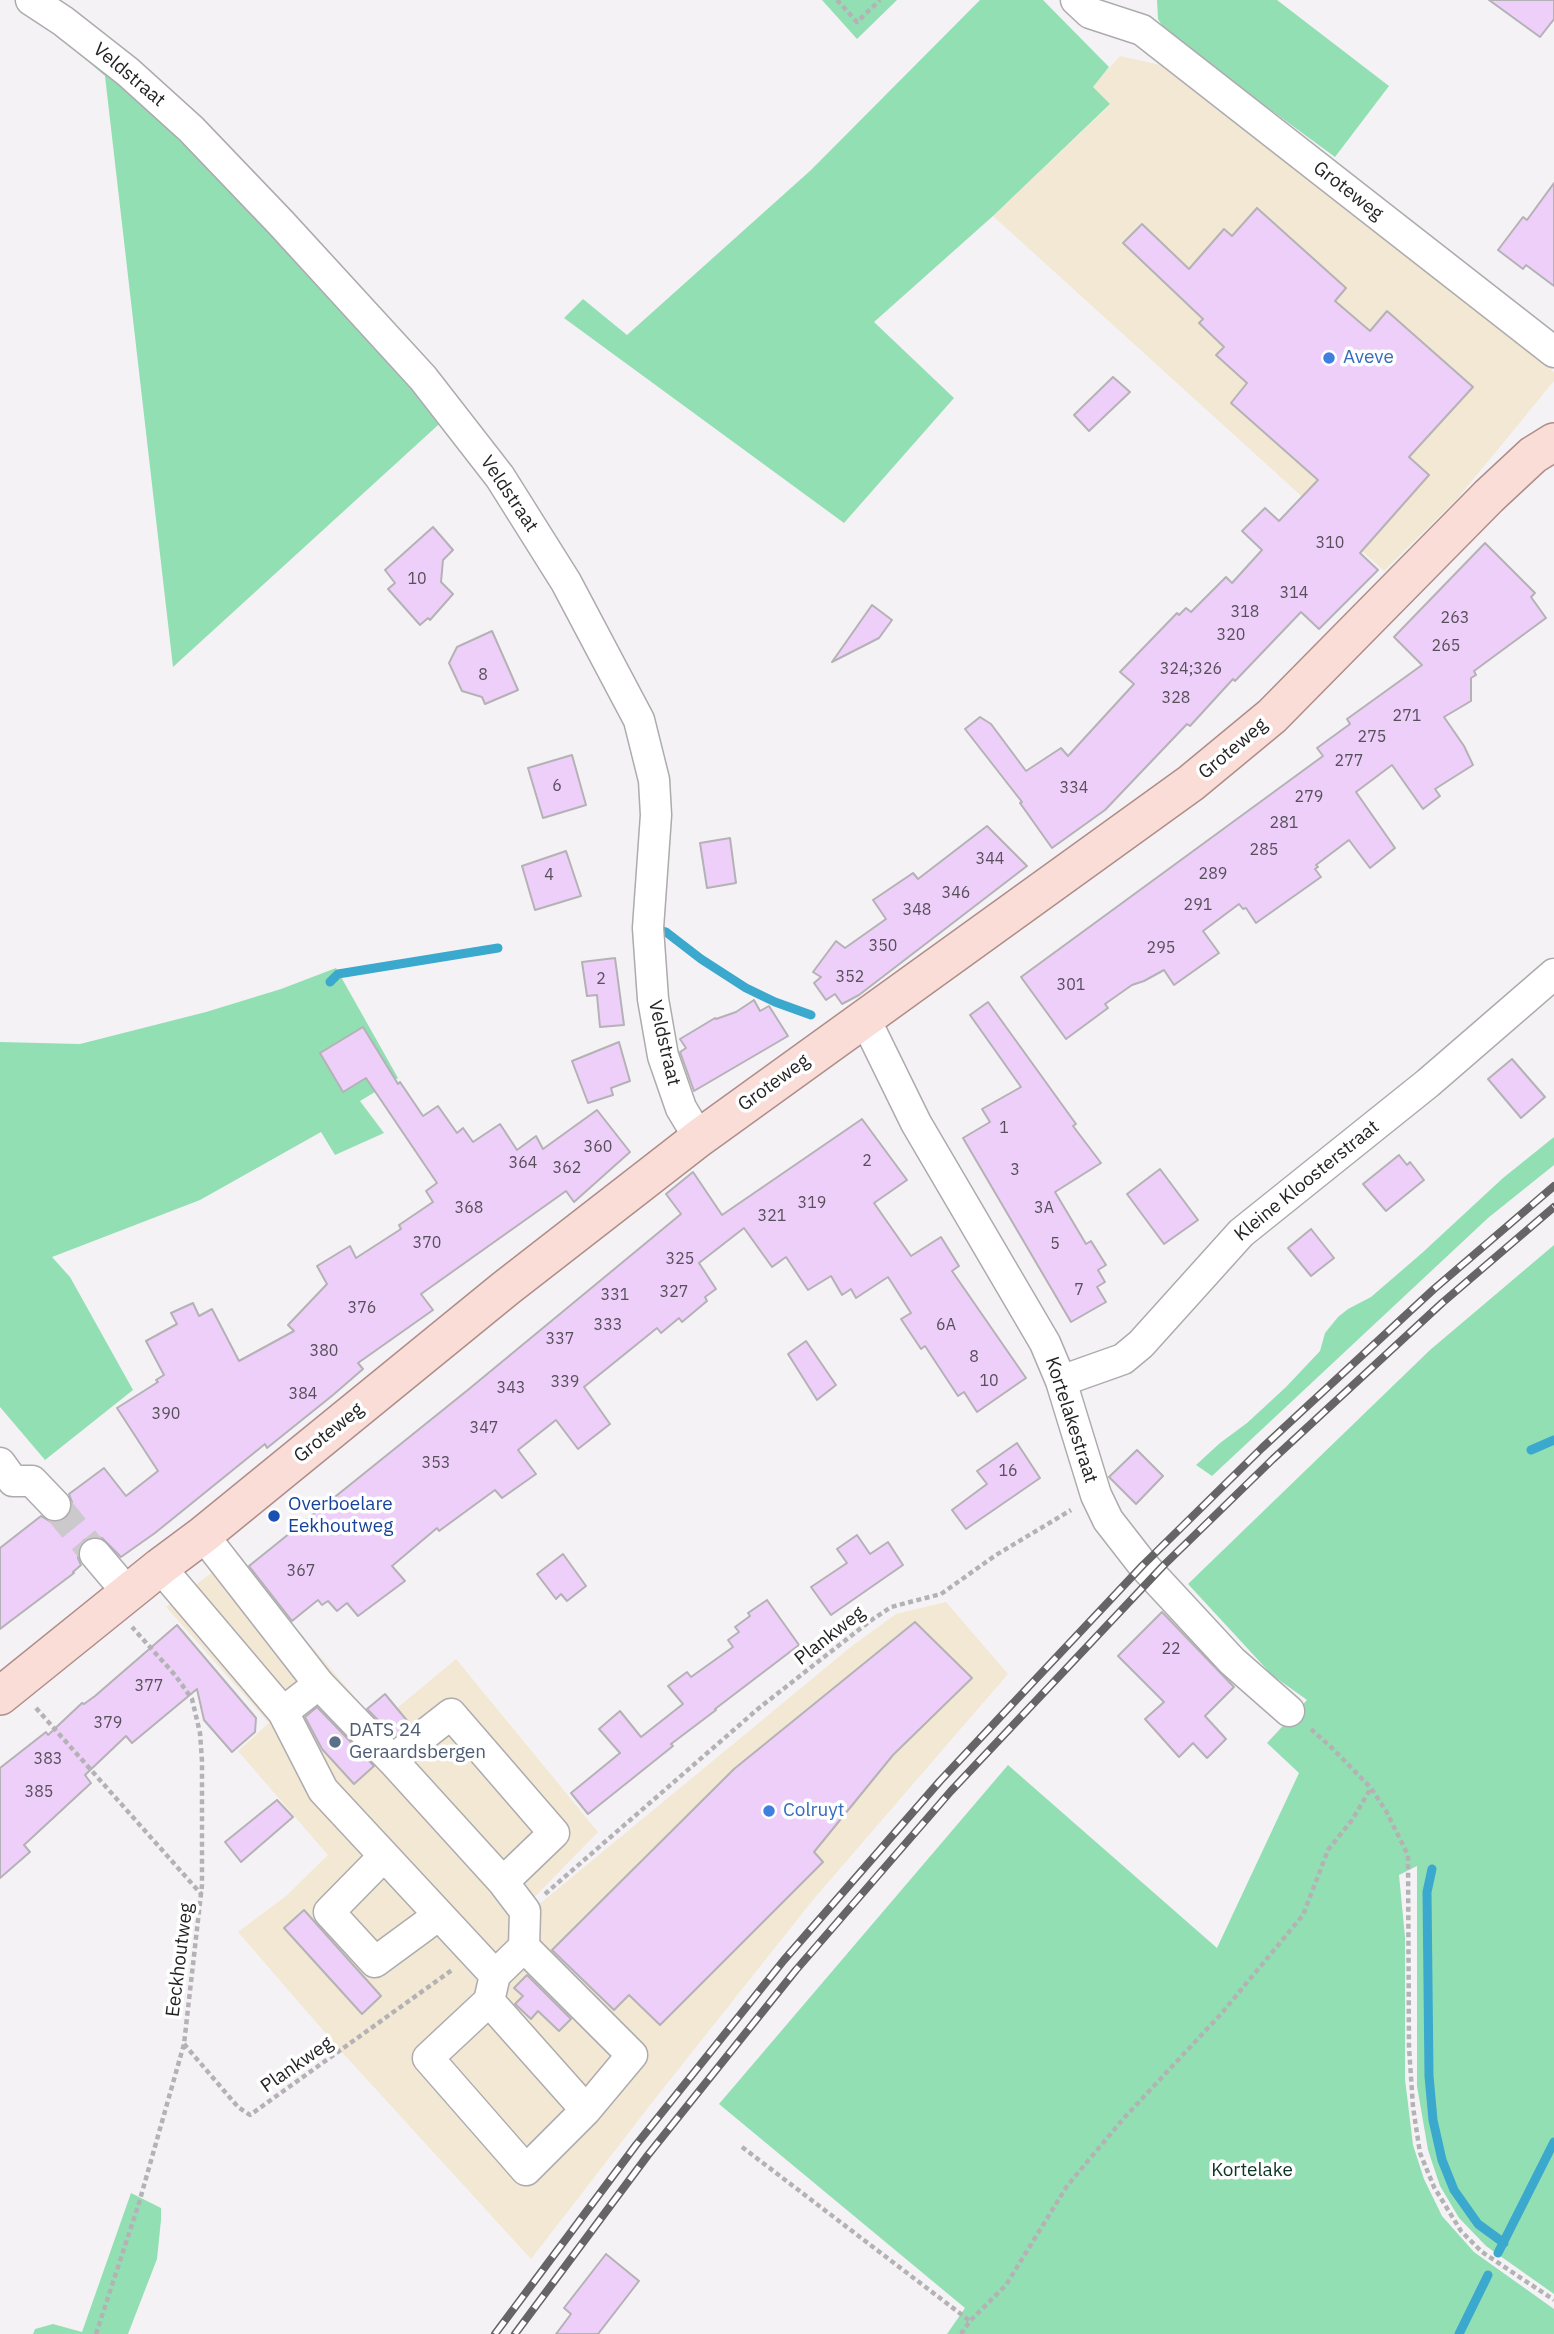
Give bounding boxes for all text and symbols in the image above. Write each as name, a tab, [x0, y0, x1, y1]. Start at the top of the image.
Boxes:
street label: Veldstraat	[88, 38, 170, 112]
street label: Groteweg	[1308, 157, 1388, 225]
place label: Aveve	[1343, 347, 1394, 369]
marker: Aveve	[1321, 350, 1337, 366]
street label: Veldstraat	[475, 451, 543, 537]
house number: 310	[1316, 533, 1344, 553]
house number: 10	[407, 569, 427, 589]
house number: 314	[1280, 583, 1308, 603]
house number: 318	[1231, 602, 1259, 622]
house number: 263	[1441, 608, 1469, 628]
house number: 320	[1217, 625, 1245, 645]
house number: 265	[1432, 636, 1460, 656]
house number: 324;326	[1160, 659, 1222, 679]
house number: 8	[478, 665, 488, 685]
house number: 328	[1162, 688, 1190, 708]
house number: 271	[1393, 706, 1421, 726]
street label: Groteweg	[1194, 714, 1272, 784]
house number: 275	[1358, 727, 1386, 747]
house number: 277	[1335, 751, 1363, 771]
house number: 6	[552, 776, 562, 796]
house number: 334	[1060, 778, 1088, 798]
house number: 279	[1295, 787, 1323, 807]
house number: 281	[1270, 813, 1298, 833]
house number: 285	[1250, 840, 1278, 860]
house number: 344	[976, 849, 1004, 869]
house number: 289	[1199, 864, 1227, 884]
house number: 4	[544, 865, 554, 885]
house number: 346	[942, 883, 970, 903]
house number: 291	[1184, 895, 1212, 915]
house number: 348	[903, 900, 931, 920]
house number: 350	[869, 936, 897, 956]
house number: 295	[1147, 938, 1175, 958]
house number: 352	[836, 967, 864, 987]
house number: 2	[596, 969, 606, 989]
house number: 301	[1057, 975, 1085, 995]
street label: Veldstraat	[643, 998, 685, 1088]
street label: Groteweg	[734, 1049, 814, 1117]
street label: Kleine Kloosterstraat	[1230, 1116, 1384, 1246]
house number: 1	[999, 1118, 1009, 1138]
house number: 360	[584, 1137, 612, 1157]
house number: 2	[862, 1151, 872, 1171]
house number: 364	[509, 1153, 537, 1173]
house number: 362	[553, 1158, 581, 1178]
house number: 3	[1010, 1160, 1020, 1180]
house number: 319	[798, 1193, 826, 1213]
house number: 368	[455, 1198, 483, 1218]
house number: 3A	[1034, 1198, 1054, 1218]
house number: 321	[758, 1206, 786, 1226]
house number: 370	[413, 1233, 441, 1253]
house number: 5	[1050, 1234, 1060, 1254]
house number: 325	[666, 1249, 694, 1269]
house number: 7	[1074, 1280, 1084, 1300]
house number: 327	[660, 1282, 688, 1302]
house number: 331	[601, 1285, 629, 1305]
house number: 376	[348, 1298, 376, 1318]
house number: 333	[594, 1315, 622, 1335]
house number: 6A	[936, 1315, 956, 1335]
house number: 337	[546, 1329, 574, 1349]
house number: 380	[310, 1341, 338, 1361]
house number: 8	[969, 1347, 979, 1367]
street label: Kortelakestraat	[1040, 1354, 1102, 1486]
house number: 10	[979, 1371, 999, 1391]
house number: 339	[551, 1372, 579, 1392]
house number: 343	[497, 1378, 525, 1398]
house number: 384	[289, 1384, 317, 1404]
street label: Groteweg	[290, 1398, 368, 1468]
house number: 390	[152, 1404, 180, 1424]
house number: 347	[470, 1418, 498, 1438]
house number: 353	[422, 1453, 450, 1473]
house number: 16	[998, 1461, 1018, 1481]
place label: Overboelare Eekhoutweg	[288, 1494, 393, 1538]
marker: Overboelare Eekhoutweg	[266, 1508, 282, 1524]
house number: 367	[287, 1561, 315, 1581]
street label: Plankweg	[790, 1602, 870, 1670]
house number: 22	[1161, 1639, 1181, 1659]
house number: 377	[135, 1676, 163, 1696]
house number: 379	[94, 1713, 122, 1733]
place label: DATS 24 Geraardsbergen	[349, 1720, 486, 1764]
marker: DATS 24 Geraardsbergen	[327, 1734, 343, 1750]
house number: 383	[34, 1749, 62, 1769]
house number: 385	[25, 1782, 53, 1802]
place label: Colruyt	[783, 1800, 845, 1822]
marker: Colruyt	[761, 1803, 777, 1819]
street label: Eeckhoutweg	[162, 1902, 198, 2018]
street label: Plankweg	[257, 2032, 337, 2098]
park label: Kortelake	[1211, 2160, 1293, 2182]

